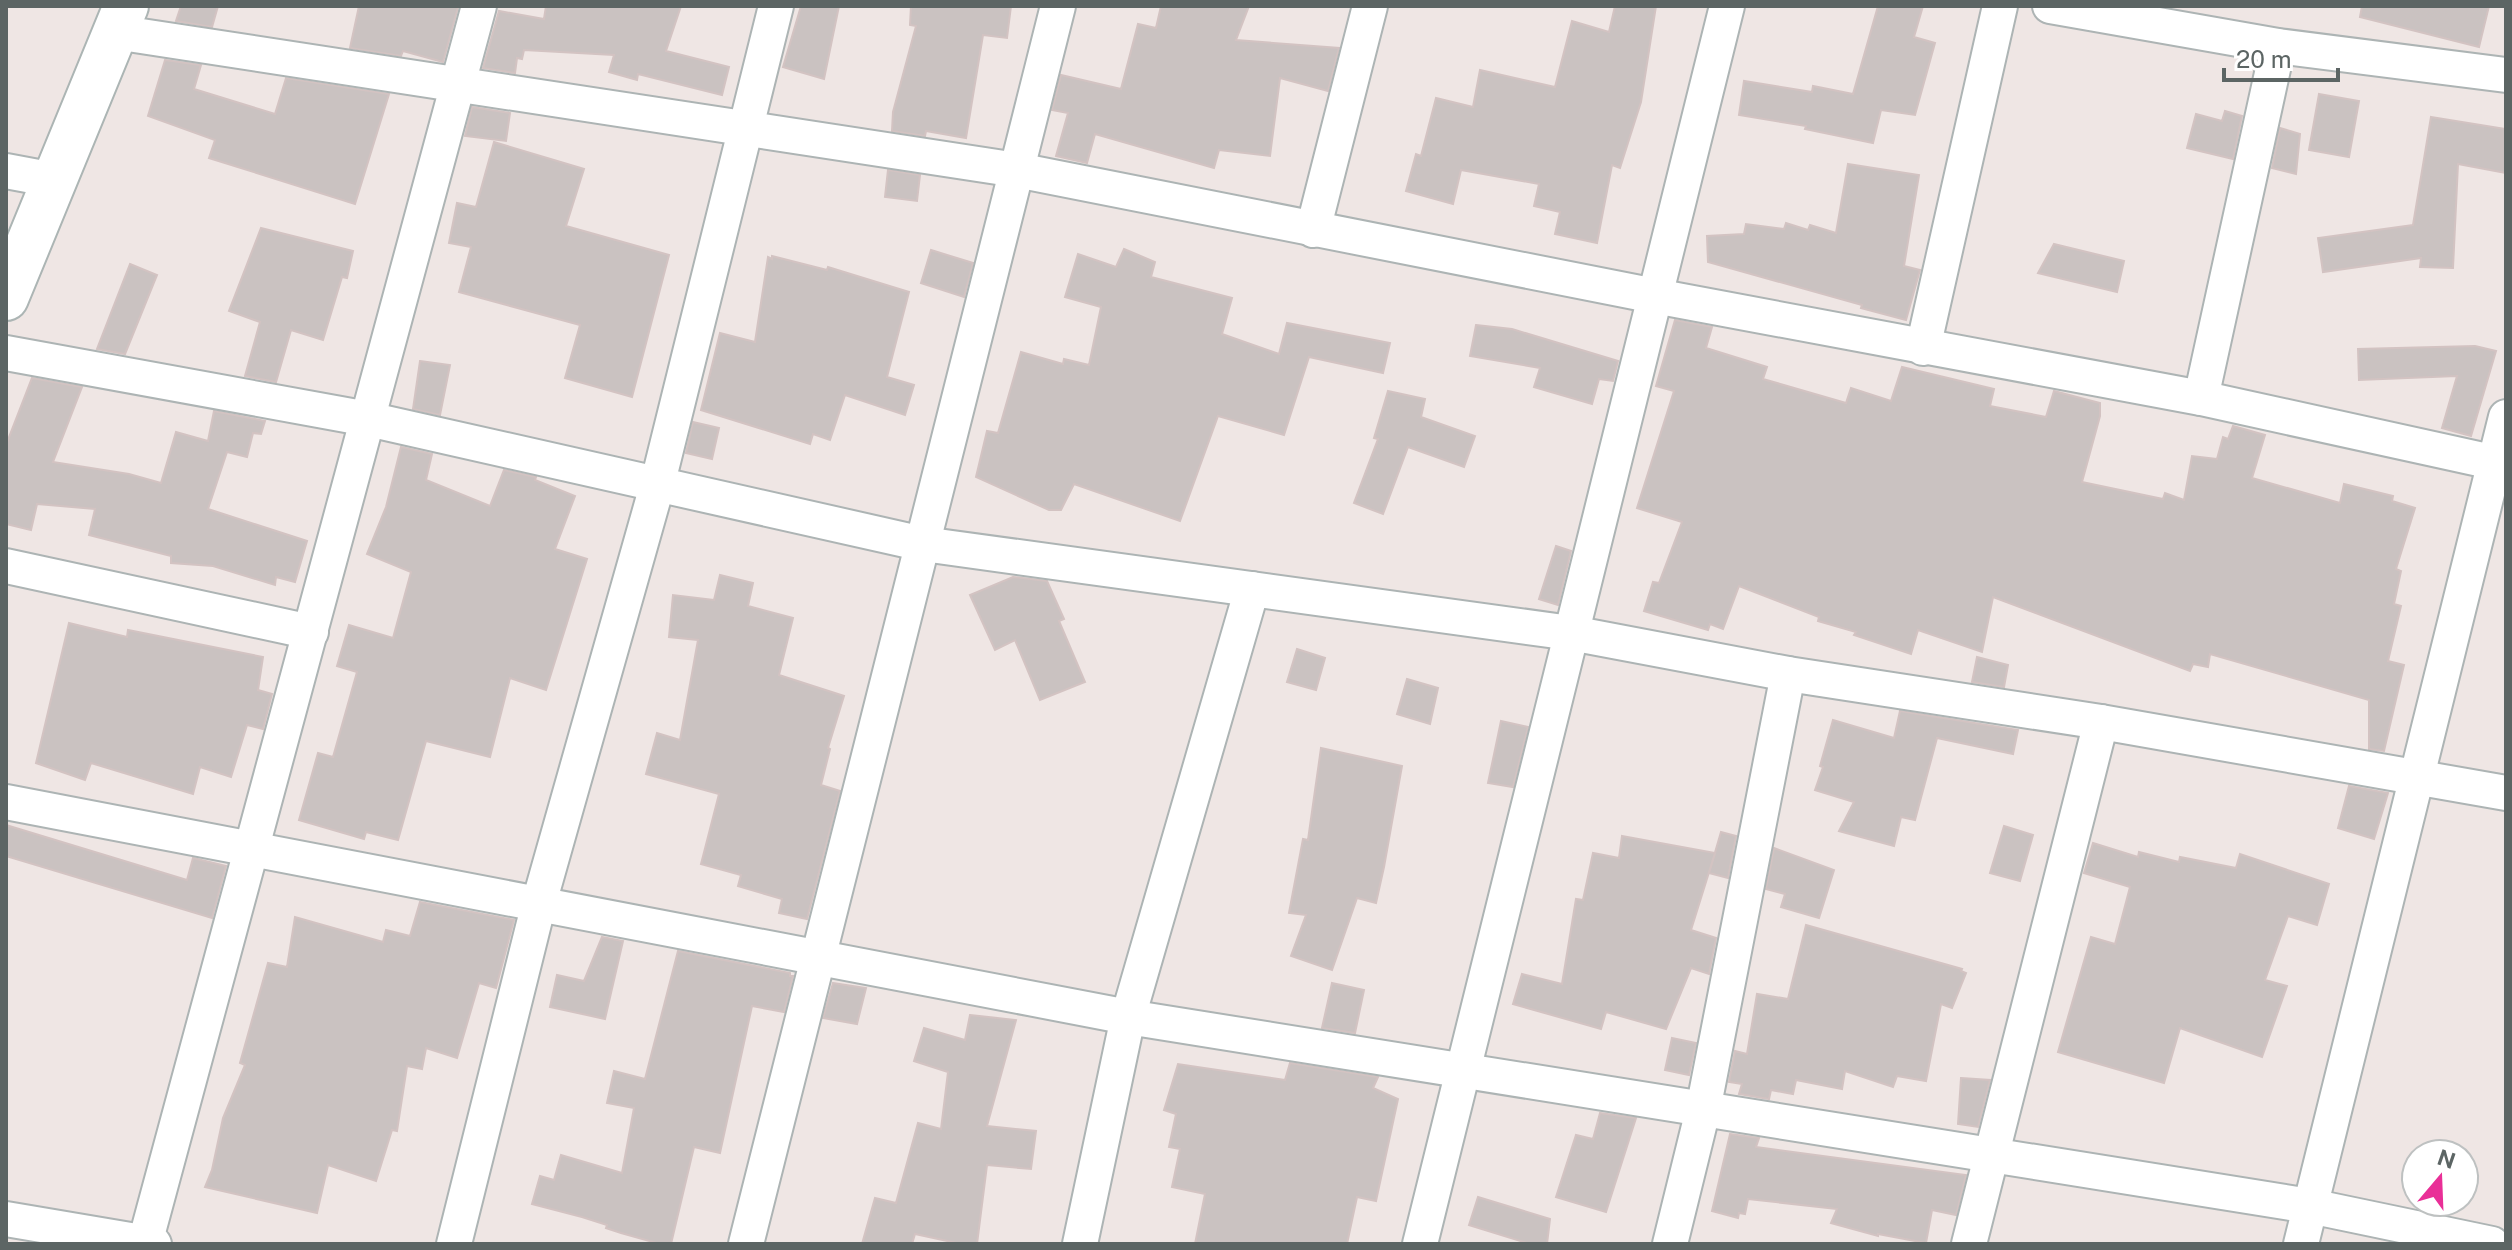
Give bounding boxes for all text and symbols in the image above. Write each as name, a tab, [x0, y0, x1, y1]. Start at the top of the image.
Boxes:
scale bar	[2224, 32, 2338, 82]
text: 20 m	[2236, 45, 2292, 73]
north arrow	[2400, 1138, 2480, 1218]
text: N	[2434, 1144, 2459, 1174]

